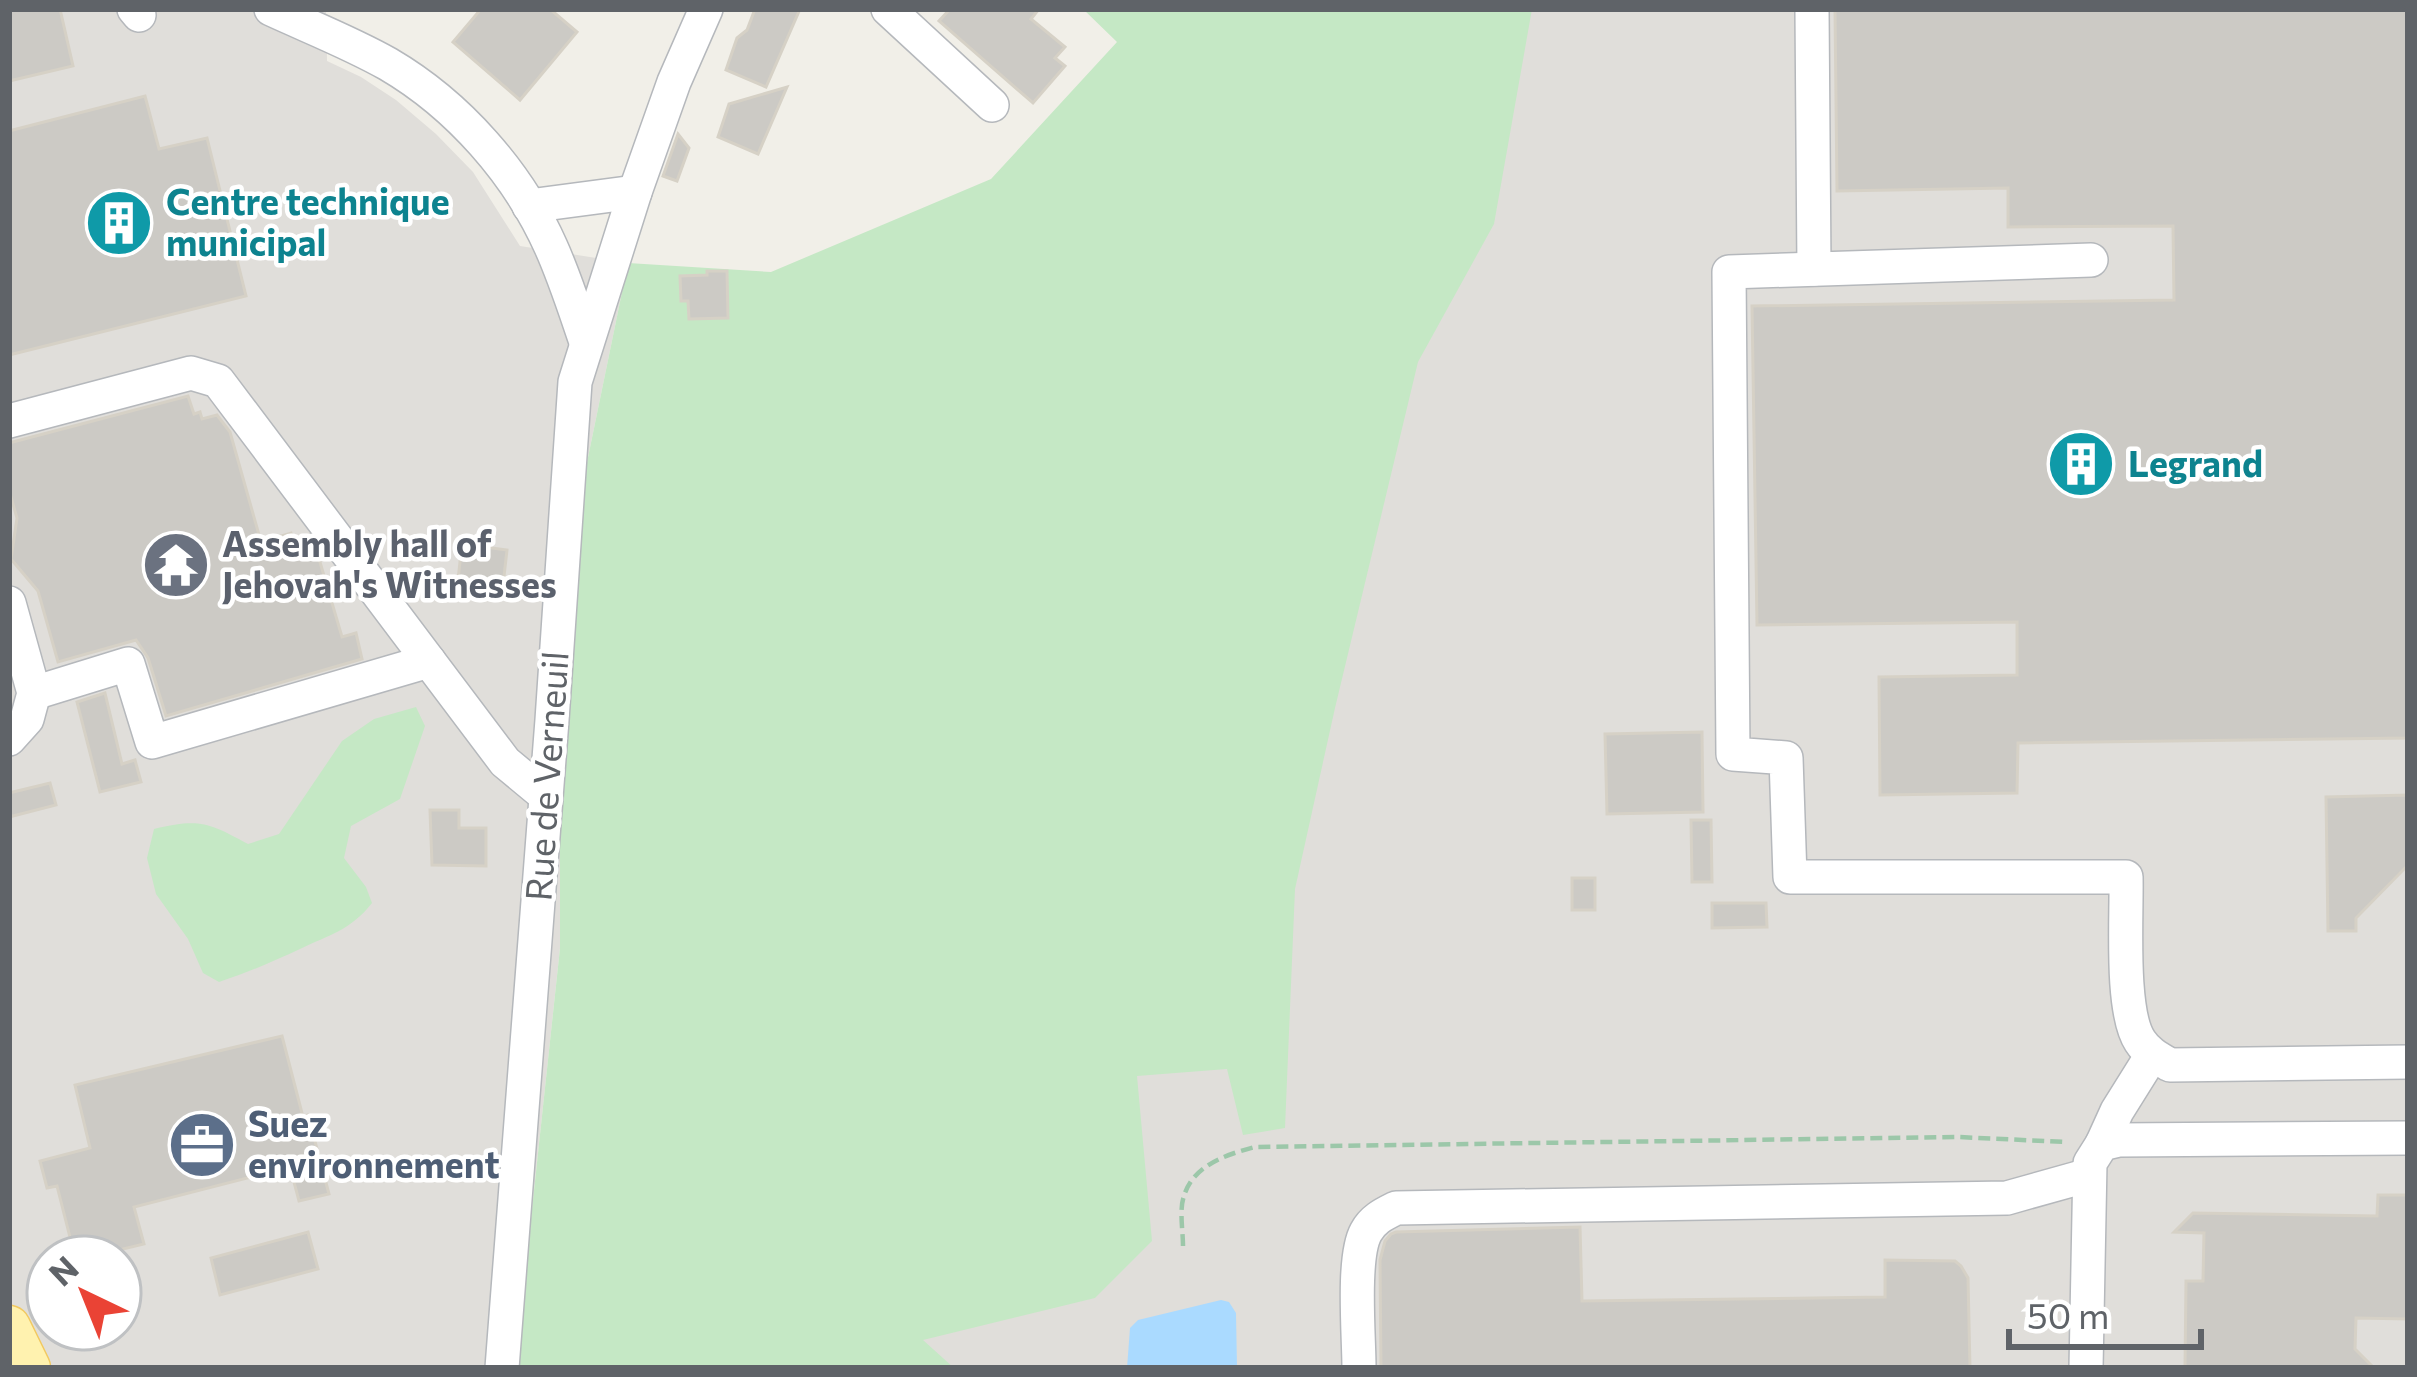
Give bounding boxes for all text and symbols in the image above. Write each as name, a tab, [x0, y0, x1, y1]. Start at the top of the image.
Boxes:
place label: Centre technique municipal	[166, 178, 450, 263]
building icon: Centre technique municipal	[84, 188, 154, 258]
building icon: Legrand	[2046, 429, 2116, 499]
place label: Legrand	[2128, 440, 2263, 484]
place label: Assembly hall of Jehovah's Witnesses	[222, 520, 557, 605]
temple icon: Assembly hall of Jehovah's Witnesses	[141, 530, 211, 600]
street label: Rue de Verneuil	[514, 649, 576, 902]
place label: Suez environnement	[248, 1100, 500, 1185]
office icon: Suez environnement	[167, 1110, 237, 1180]
north arrow	[24, 1233, 144, 1353]
text: N	[39, 1247, 86, 1293]
scale bar	[2009, 1275, 2201, 1349]
text: 50 m	[2027, 1292, 2109, 1336]

